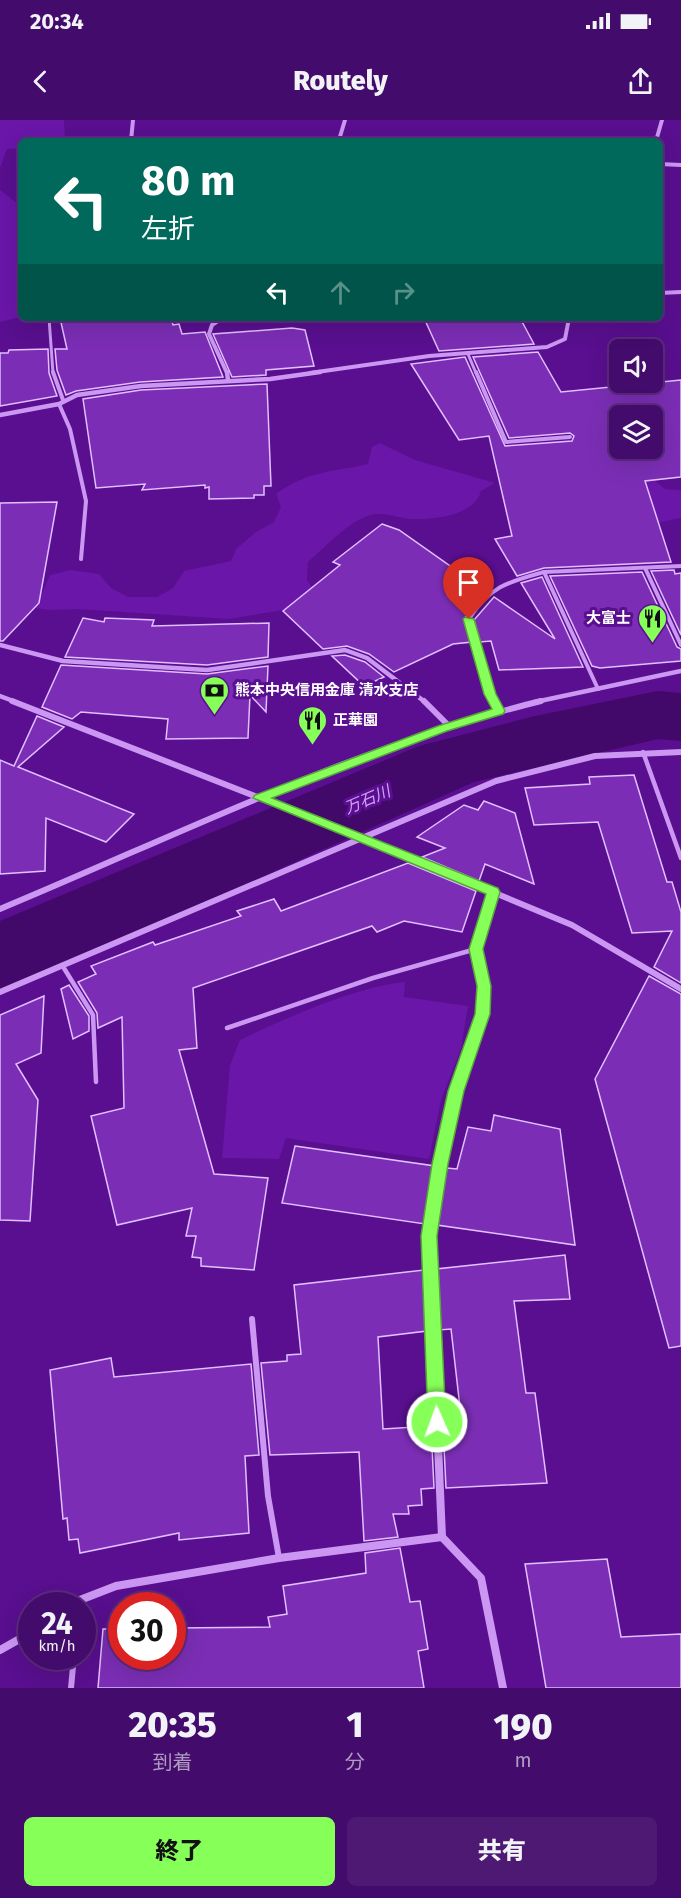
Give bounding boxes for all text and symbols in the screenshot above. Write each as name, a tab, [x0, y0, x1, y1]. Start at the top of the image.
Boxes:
text: 20:34	[30, 8, 84, 35]
icon: back	[24, 65, 57, 98]
text: Routely	[293, 65, 388, 97]
icon: share	[624, 65, 657, 98]
text: 80 m	[141, 156, 235, 206]
icon: left	[42, 162, 120, 240]
text: 左折	[141, 213, 195, 245]
icon: left	[261, 276, 294, 309]
icon: ahead	[324, 276, 357, 309]
icon: right	[387, 276, 420, 309]
map controls	[609, 339, 663, 459]
button: sound	[609, 339, 663, 393]
button: layers	[609, 405, 663, 459]
pin	[443, 557, 494, 619]
icon: arrive	[452, 566, 485, 599]
restaurant icon: 大富士	[636, 602, 668, 644]
place label: 大富士	[586, 609, 631, 627]
bank icon: 熊本中央信用金庫 清水支店	[198, 674, 230, 716]
place label: 熊本中央信用金庫 清水支店	[235, 681, 419, 699]
restaurant icon: 正華園	[296, 704, 328, 746]
place label: 正華園	[333, 711, 378, 729]
water label: 万石川	[341, 781, 395, 818]
position arrow	[405, 1390, 469, 1454]
speed limit sign: 30	[108, 1592, 186, 1670]
text: 24	[41, 1606, 73, 1642]
text: km/h	[38, 1637, 76, 1655]
text: 20:35	[128, 1703, 217, 1747]
text: 1	[347, 1703, 364, 1747]
text: 190	[494, 1705, 553, 1749]
text: m	[514, 1748, 532, 1772]
text: 到着	[153, 1750, 193, 1774]
text: 分	[345, 1750, 365, 1774]
button: 終了	[24, 1817, 335, 1886]
button: 共有	[347, 1817, 657, 1886]

